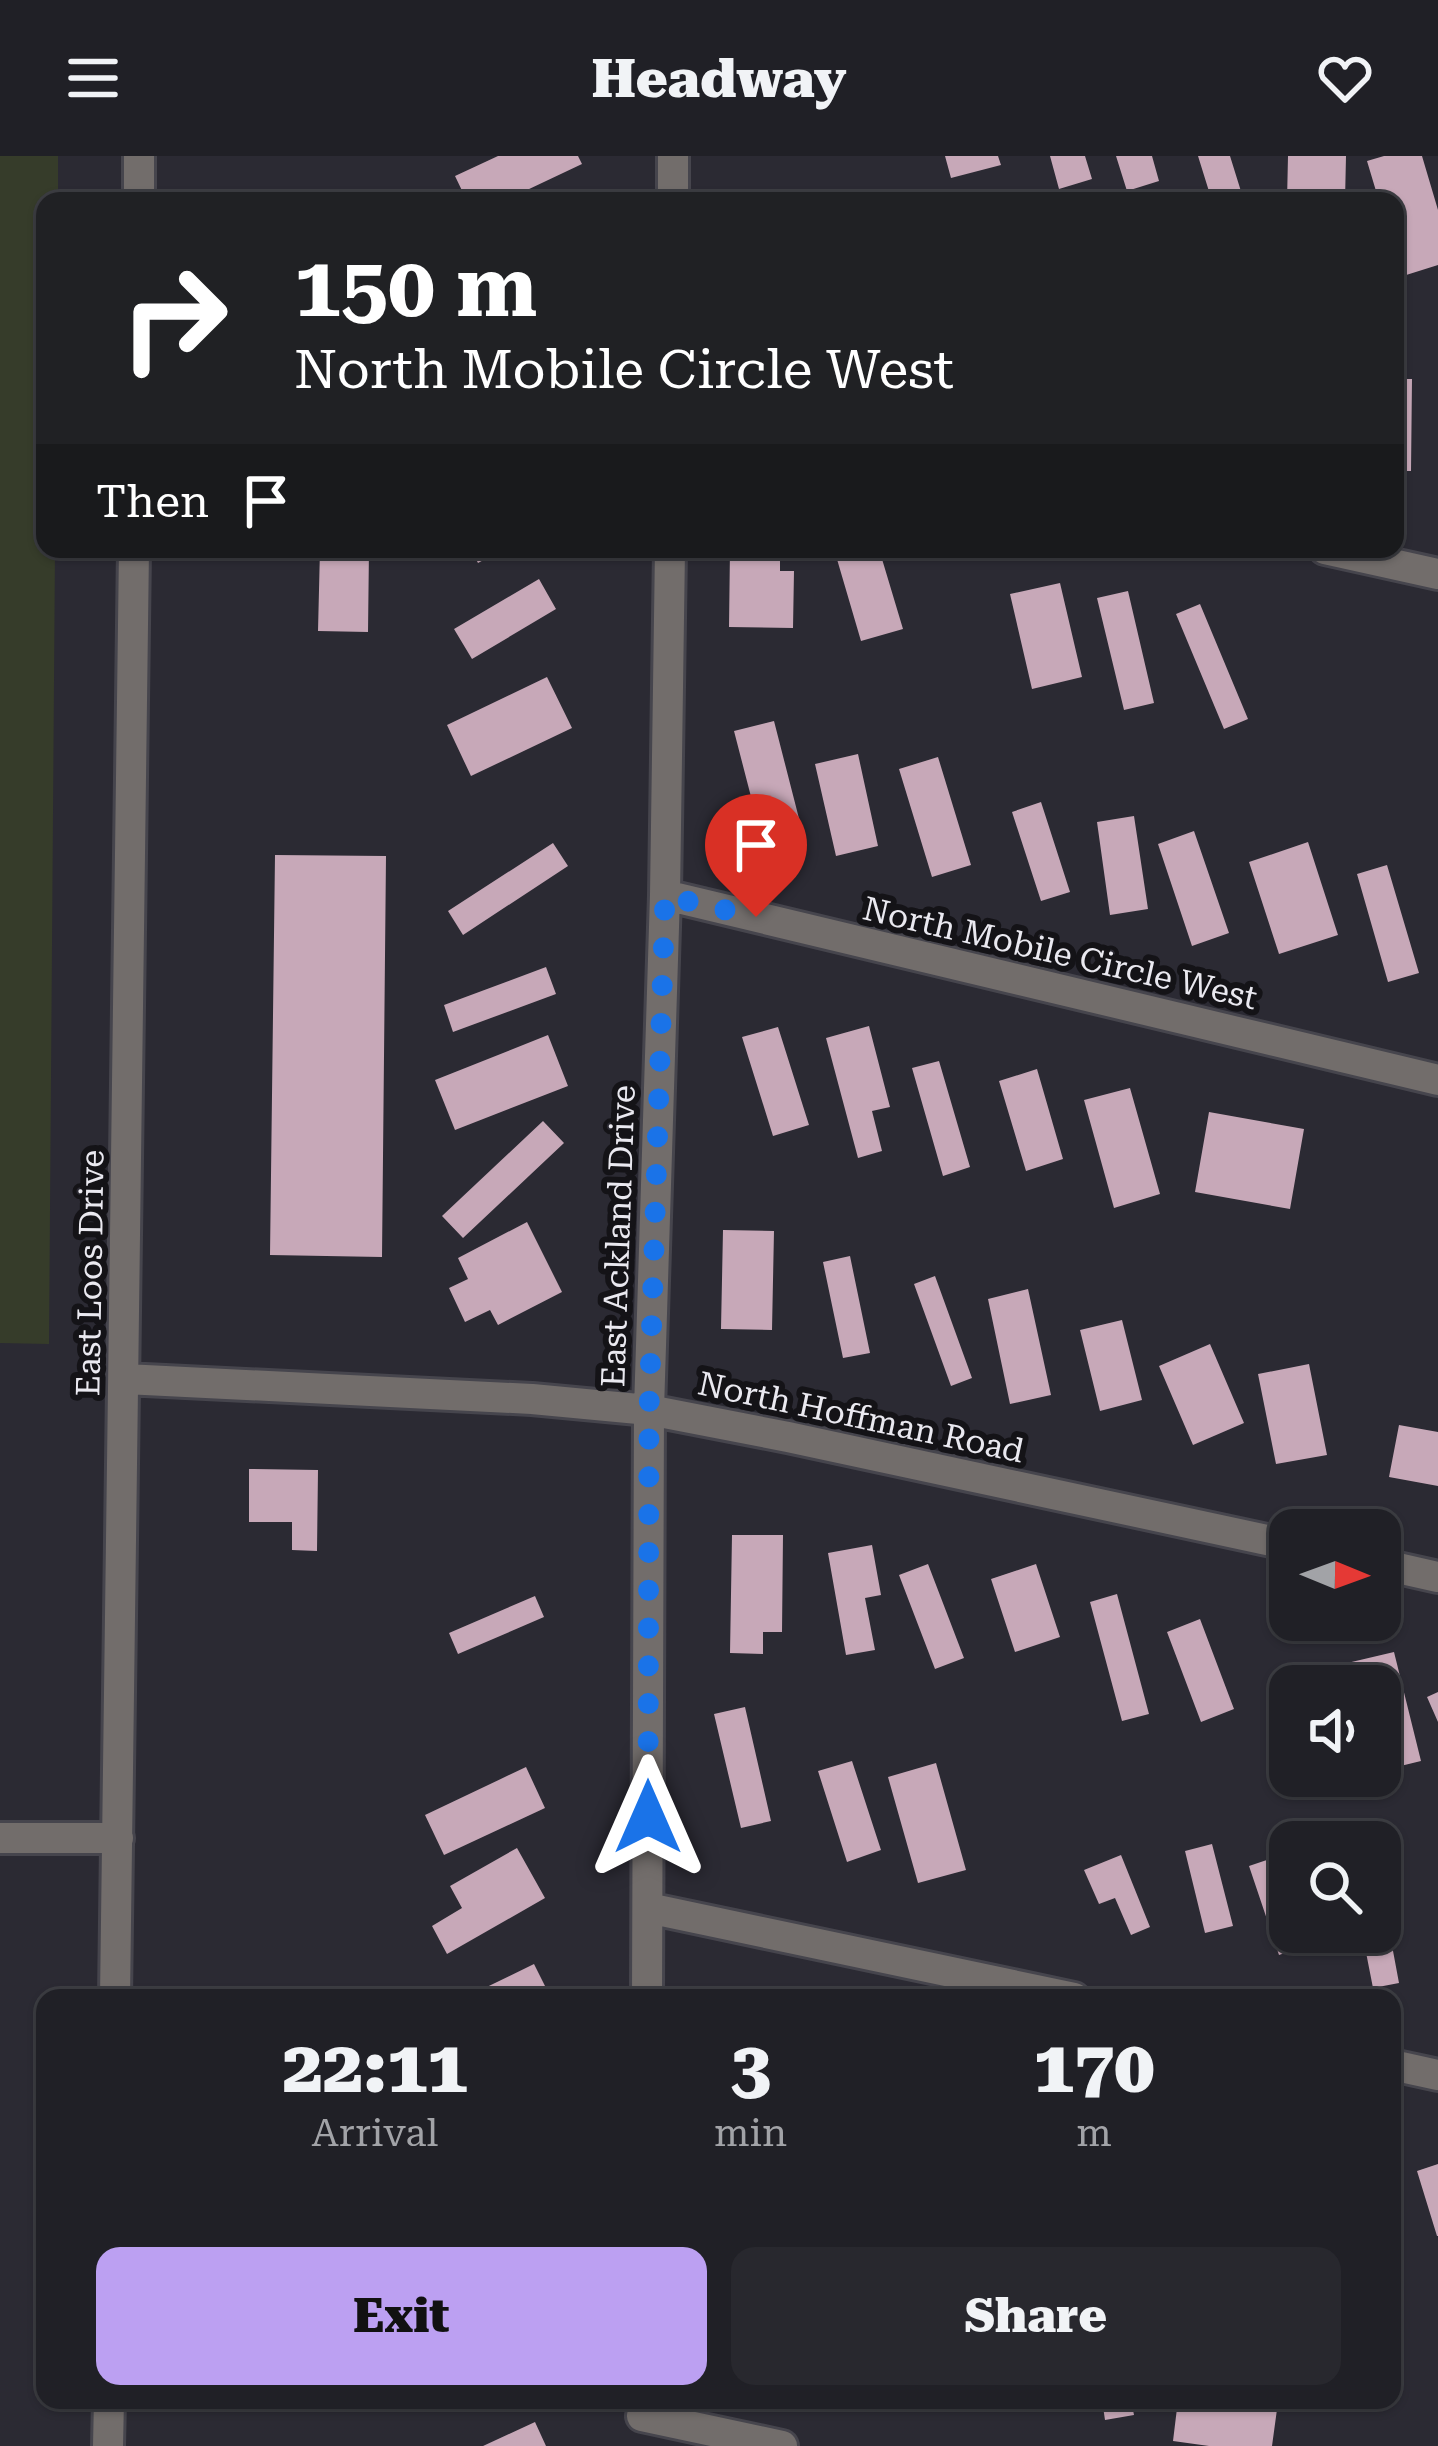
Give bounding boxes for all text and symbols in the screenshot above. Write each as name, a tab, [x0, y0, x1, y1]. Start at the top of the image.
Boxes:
icon: menu	[60, 45, 126, 111]
icon: heart	[1312, 45, 1378, 111]
text: Headway	[591, 47, 847, 110]
text: 150 m	[294, 238, 537, 336]
icon: right	[96, 240, 252, 396]
text: North Mobile Circle West	[294, 338, 954, 401]
icon: arrive	[233, 468, 299, 534]
text: Then	[96, 475, 209, 528]
pin	[705, 794, 807, 917]
icon: arrive	[723, 812, 789, 878]
street label: North Mobile Circle West	[859, 889, 1261, 1017]
street label: East Ackland Drive	[593, 1084, 643, 1388]
street label: East Loos Drive	[68, 1149, 112, 1397]
street label: North Hoffman Road	[695, 1363, 1027, 1471]
north arrow	[1269, 1509, 1401, 1641]
map controls	[1269, 1509, 1401, 1953]
button: sound	[1269, 1665, 1401, 1797]
position arrow	[585, 1754, 711, 1880]
button: search	[1269, 1821, 1401, 1953]
text: 22:11	[282, 2025, 468, 2110]
text: 3	[730, 2025, 771, 2110]
text: 170	[1034, 2025, 1155, 2110]
text: Arrival	[312, 2110, 438, 2156]
text: min	[714, 2110, 787, 2156]
text: m	[1076, 2110, 1112, 2156]
button: Exit	[96, 2247, 707, 2385]
button: Share	[731, 2247, 1341, 2385]

